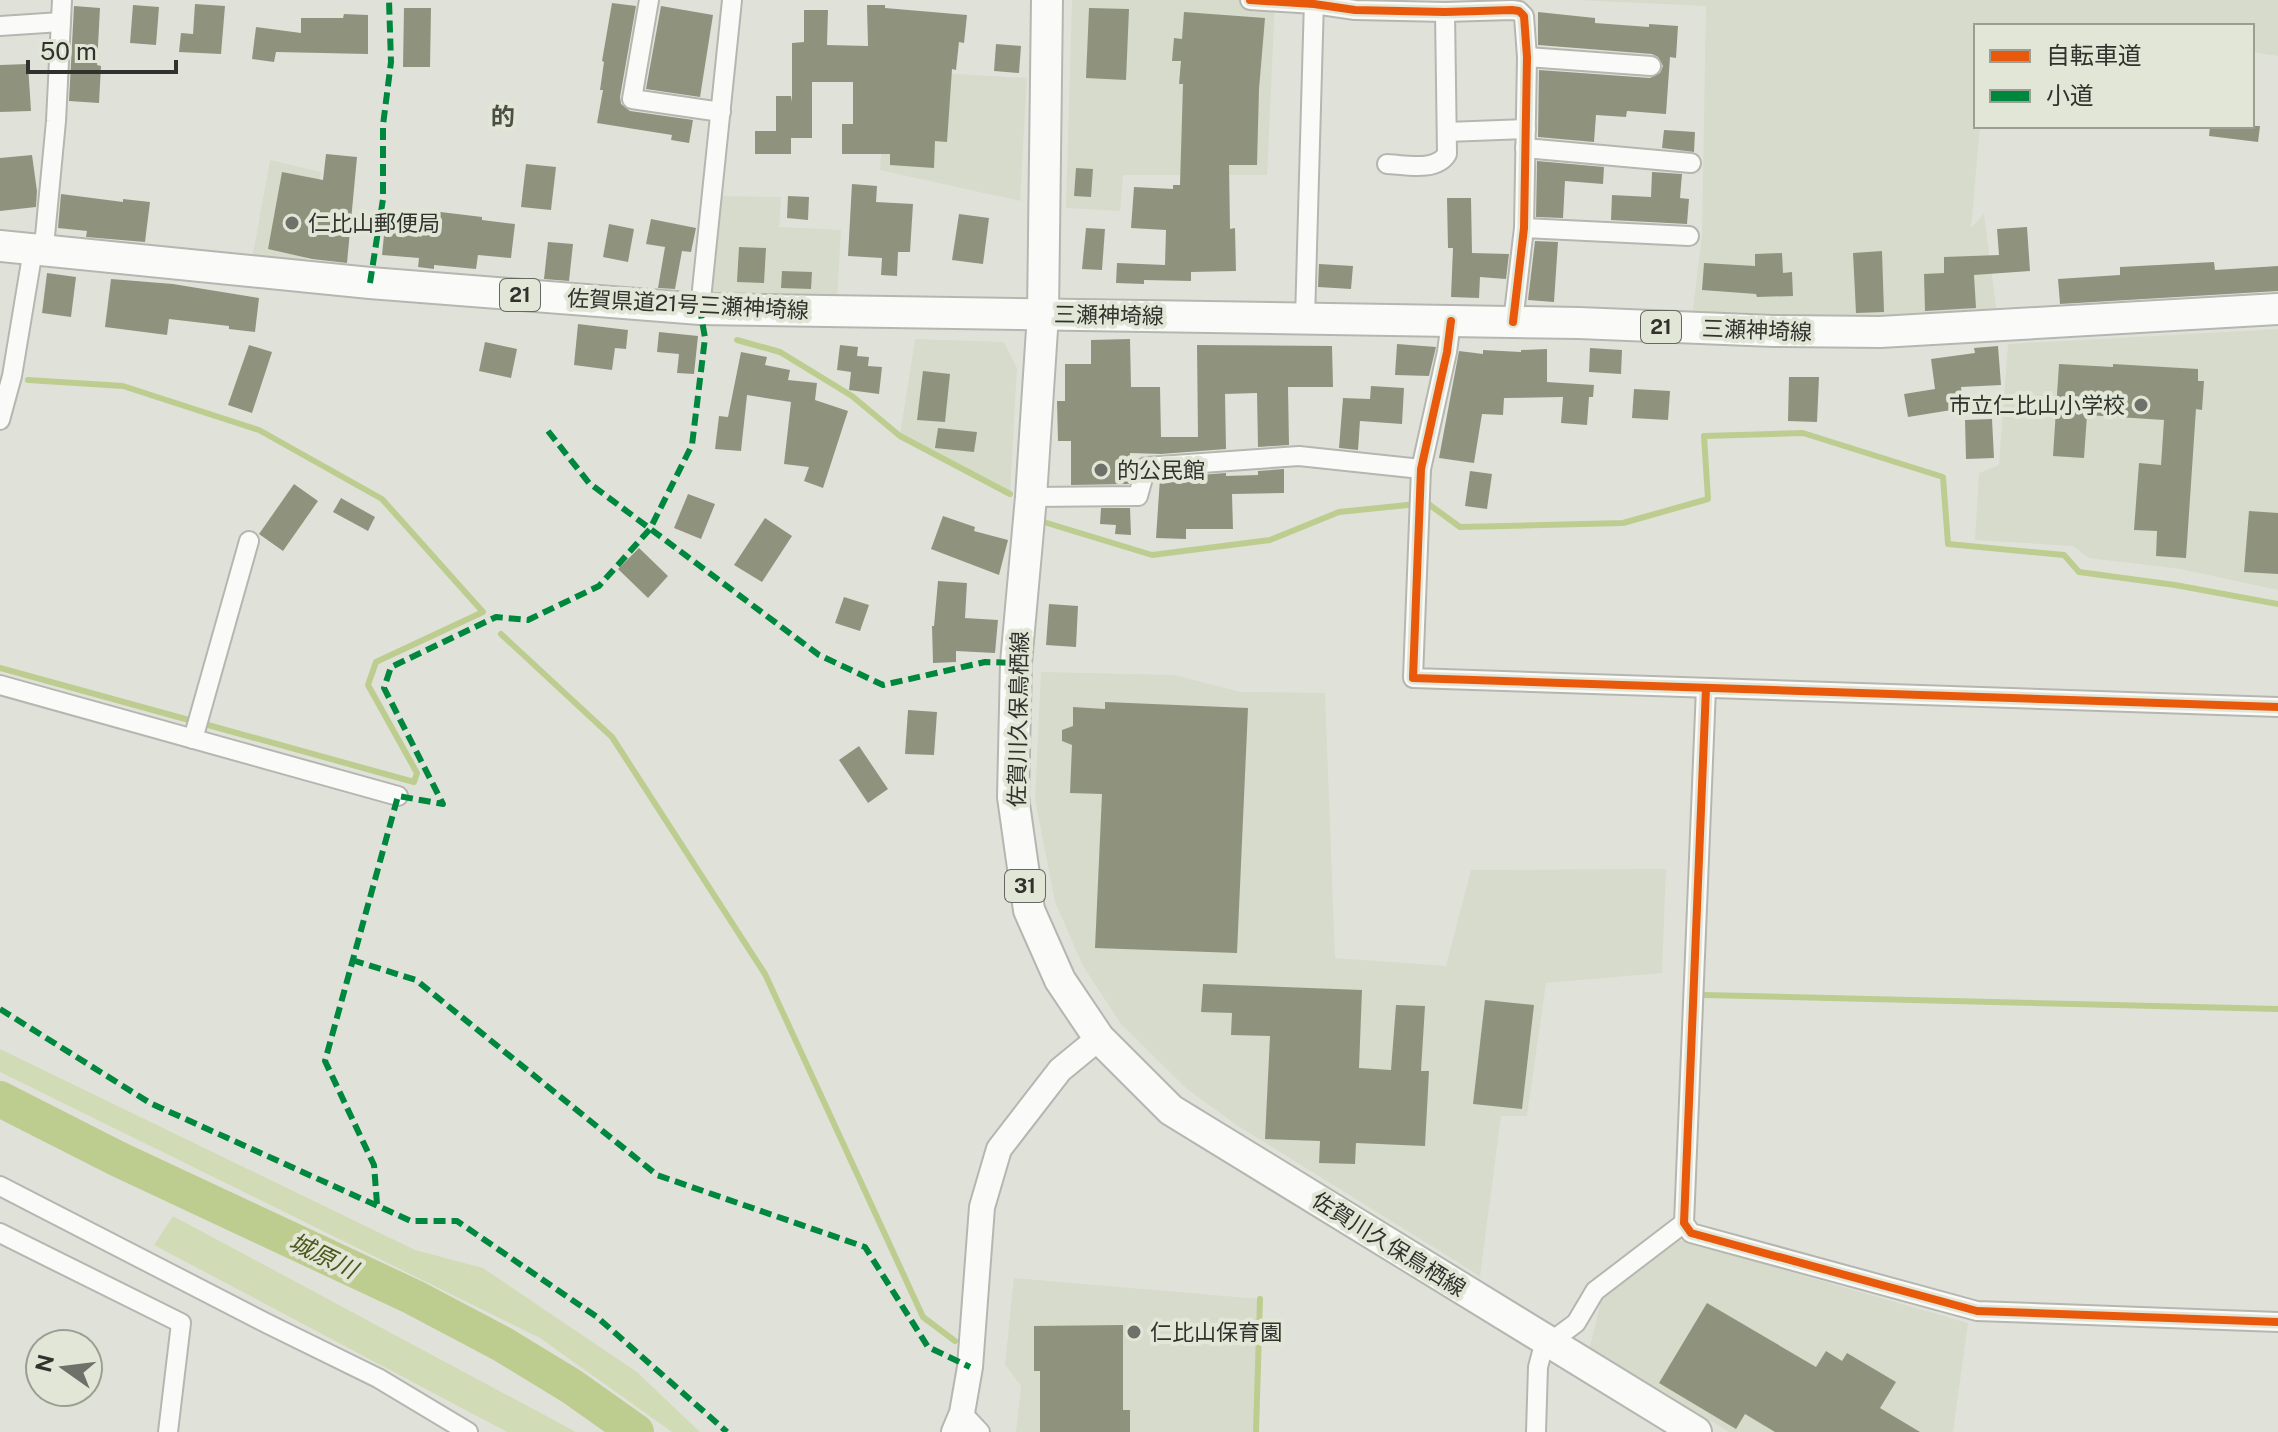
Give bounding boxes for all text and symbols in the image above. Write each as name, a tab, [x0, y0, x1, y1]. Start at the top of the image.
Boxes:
scale bar	[28, 24, 176, 74]
legend	[1974, 24, 2254, 128]
text: 50 m	[40, 37, 97, 65]
text: 自転車道	[2046, 41, 2142, 69]
text: 小道	[2046, 81, 2094, 109]
district label: 的	[491, 102, 515, 130]
place label: 仁比山郵便局	[308, 210, 440, 236]
marker: 仁比山郵便局	[283, 214, 301, 232]
road number: 21	[500, 279, 540, 311]
street label: 佐賀県道21号三瀬神埼線	[566, 285, 810, 323]
street label: 三瀬神埼線	[1054, 301, 1164, 329]
road number: 21	[1641, 311, 1681, 343]
street label: 三瀬神埼線	[1702, 315, 1812, 345]
place label: 市立仁比山小学校	[1949, 392, 2125, 418]
marker: 市立仁比山小学校	[2132, 396, 2150, 414]
place label: 的公民館	[1117, 457, 1205, 483]
marker: 的公民館	[1092, 461, 1110, 479]
street label: 佐賀川久保鳥栖線	[1003, 631, 1033, 807]
road number: 31	[1005, 870, 1045, 902]
street label: 佐賀川久保鳥栖線	[1307, 1186, 1471, 1302]
water label: 城原川	[285, 1227, 365, 1285]
place label: 仁比山保育園	[1150, 1319, 1282, 1345]
marker: 仁比山保育園	[1125, 1323, 1143, 1341]
north arrow	[24, 1328, 104, 1408]
text: N	[30, 1352, 59, 1375]

